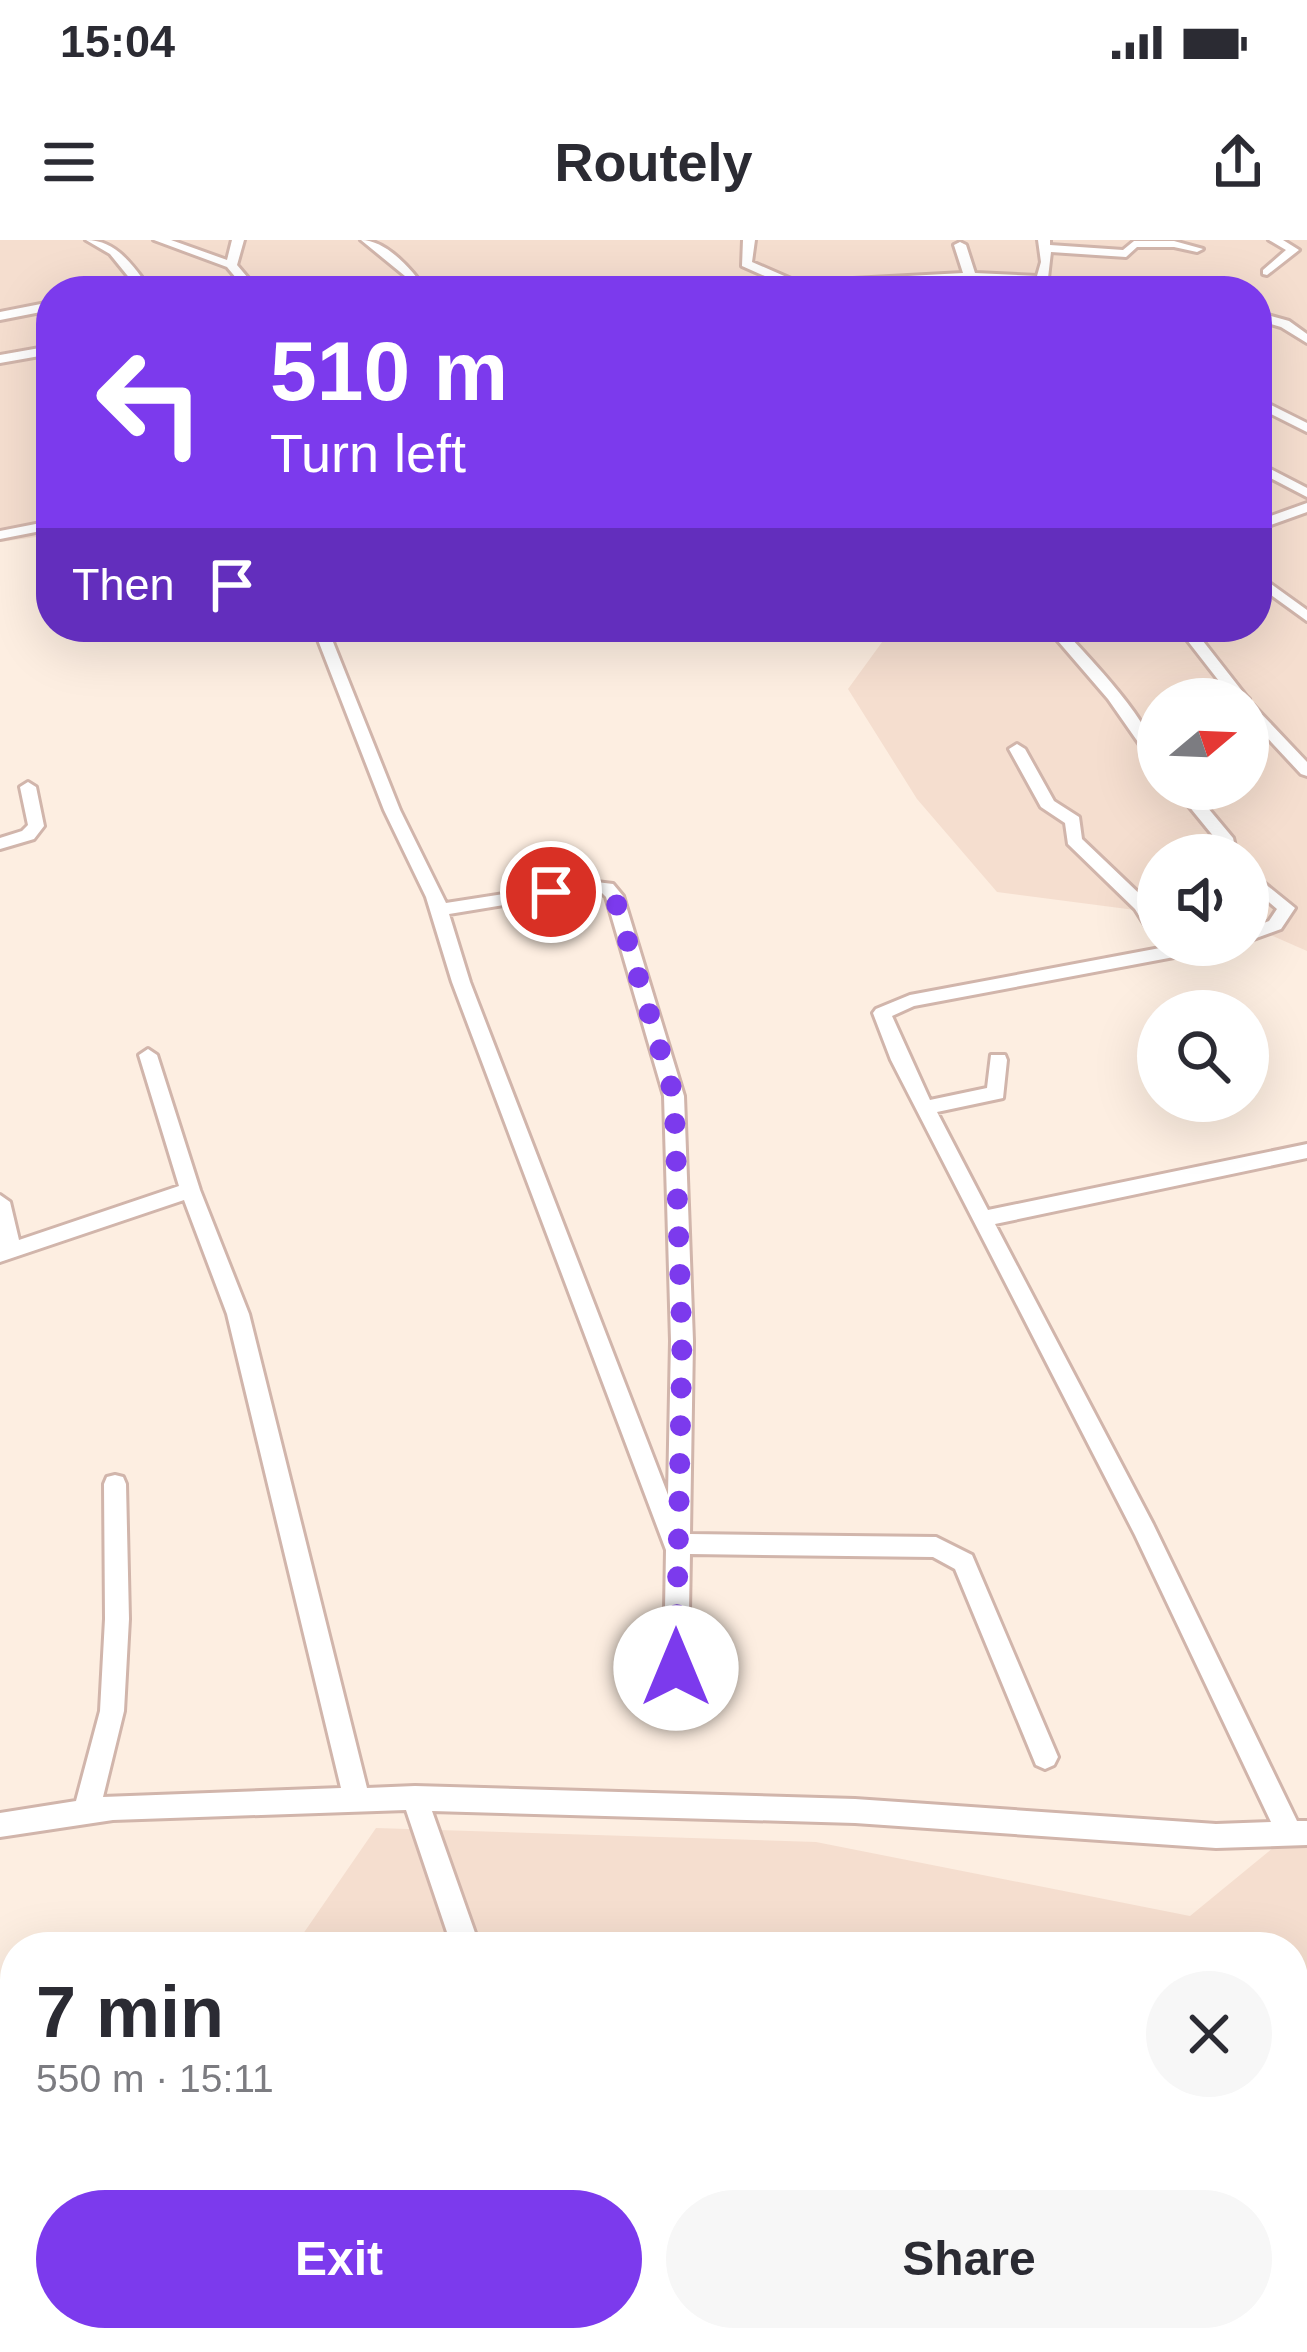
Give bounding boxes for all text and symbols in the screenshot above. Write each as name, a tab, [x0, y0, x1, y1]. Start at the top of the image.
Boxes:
text: 15:04	[60, 16, 175, 67]
icon: menu	[36, 129, 102, 195]
icon: share	[1205, 129, 1271, 195]
text: Routely	[554, 132, 753, 192]
icon: left	[72, 324, 228, 480]
text: 510 m	[270, 324, 508, 418]
text: Turn left	[270, 423, 466, 483]
icon: arrive	[199, 552, 265, 618]
text: Then	[72, 559, 175, 610]
north arrow	[1137, 678, 1269, 810]
map controls	[1137, 678, 1269, 1122]
button: sound	[1137, 834, 1269, 966]
pin	[500, 841, 602, 943]
icon: arrive	[518, 859, 584, 925]
button: search	[1137, 990, 1269, 1122]
position arrow	[613, 1605, 739, 1731]
button: close	[1146, 1971, 1272, 2097]
text: 7 min	[36, 1972, 224, 2052]
text: 550 m · 15:11	[36, 2057, 274, 2100]
button: Exit	[36, 2190, 642, 2328]
button: Share	[666, 2190, 1272, 2328]

